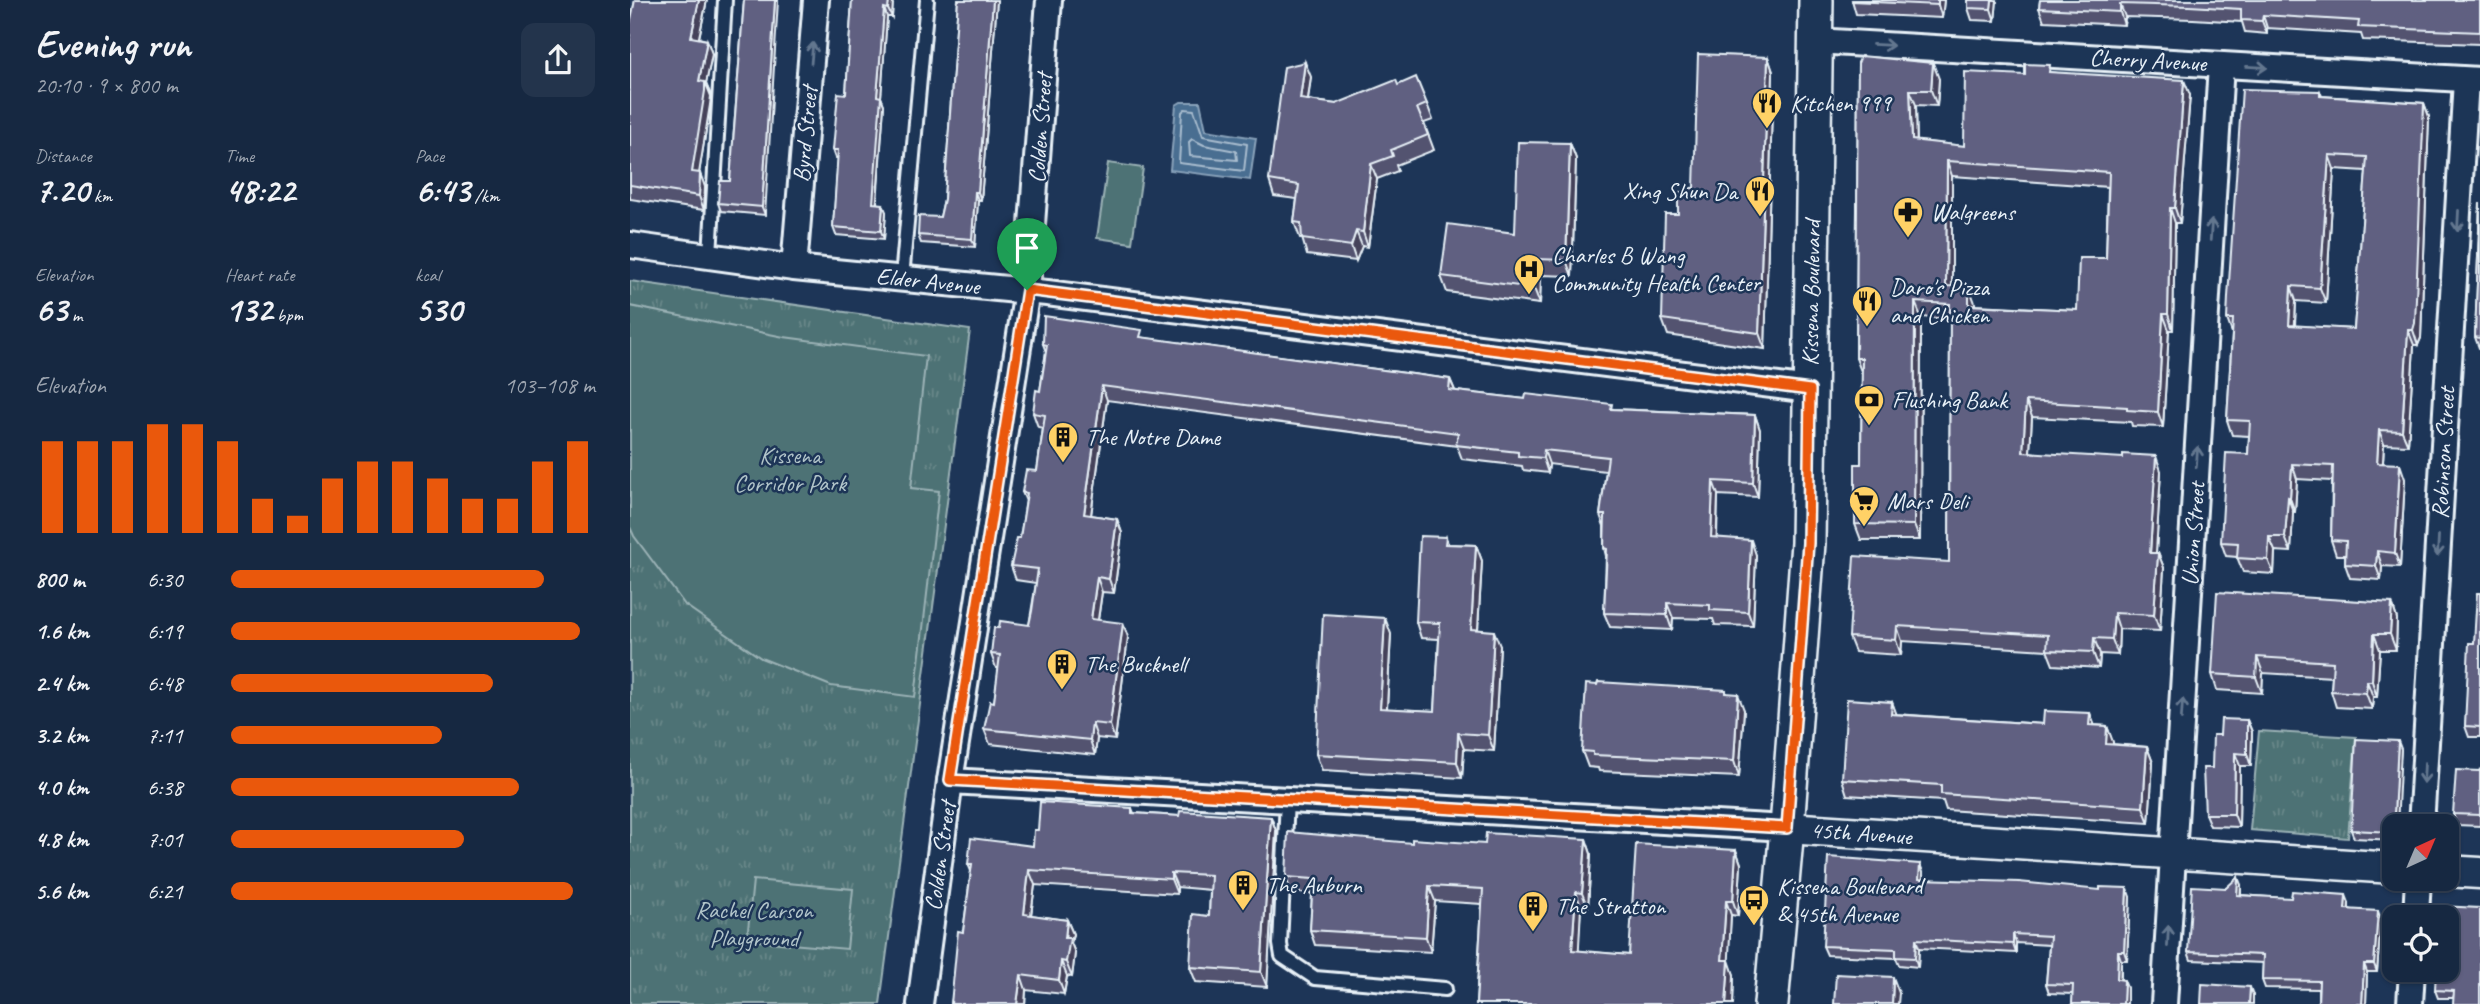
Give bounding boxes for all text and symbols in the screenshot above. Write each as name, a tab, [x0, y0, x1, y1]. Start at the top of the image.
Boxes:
text: Evening run	[35, 21, 191, 68]
button: share	[521, 23, 595, 97]
one-way arrow	[1871, 39, 1894, 52]
street label: Cherry Avenue	[2089, 42, 2209, 78]
one-way arrow	[806, 43, 819, 65]
one-way arrow	[2245, 61, 2268, 74]
street label: Colden Street	[1021, 69, 1059, 184]
text: 20:10 · 9 × 800 m	[35, 71, 178, 100]
street label: Byrd Street	[786, 82, 824, 183]
restaurant icon: Kitchen 999	[1750, 86, 1784, 130]
place label: Kitchen 999	[1790, 88, 1893, 118]
text: Distance	[35, 144, 92, 168]
text: Time	[225, 144, 254, 168]
text: Pace	[415, 144, 444, 168]
text: 7.20	[35, 168, 89, 213]
text: 48:22	[225, 168, 295, 213]
text: 6:43	[415, 168, 470, 213]
restaurant icon: Xing Shun Da	[1743, 174, 1777, 218]
place label: Xing Shun Da	[1623, 176, 1739, 206]
text: km	[89, 184, 112, 208]
text: /km	[470, 184, 499, 208]
pharmacy icon: Walgreens	[1891, 195, 1925, 239]
place label: Walgreens	[1931, 197, 2016, 227]
one-way arrow	[2451, 209, 2464, 232]
street label: Kissena Boulevard	[1795, 216, 1827, 366]
pin	[997, 218, 1057, 290]
one-way arrow	[2205, 219, 2218, 242]
icon: arrive	[1008, 229, 1046, 267]
place label: Charles B Wang Community Health Center	[1552, 240, 1762, 298]
hospital icon: Charles B Wang Community Health Center	[1512, 252, 1546, 296]
street label: Elder Avenue	[875, 261, 983, 302]
text: Elevation	[35, 263, 93, 287]
text: Heart rate	[225, 263, 294, 287]
text: kcal	[415, 263, 440, 287]
place label: Daro's Pizza and Chicken	[1890, 272, 1990, 330]
restaurant icon: Daro's Pizza and Chicken	[1850, 284, 1884, 328]
text: 63	[35, 287, 67, 332]
text: 132	[225, 287, 272, 332]
text: 530	[415, 287, 462, 332]
text: m	[67, 303, 83, 327]
text: bpm	[272, 303, 303, 327]
text: Elevation	[35, 371, 106, 400]
text: 103–108 m	[504, 371, 595, 400]
bank icon: Flushing Bank	[1852, 383, 1886, 427]
street label: Robinson Street	[2425, 384, 2462, 520]
place label: Flushing Bank	[1892, 385, 2009, 415]
building icon: The Notre Dame	[1046, 420, 1080, 464]
place label: The Notre Dame	[1086, 422, 1222, 452]
park label: Kissena Corridor Park	[734, 440, 848, 498]
one-way arrow	[2191, 446, 2204, 469]
street label: Union Street	[2174, 479, 2212, 587]
supermarket icon: Mars Deli	[1847, 484, 1881, 528]
place label: Mars Deli	[1887, 486, 1971, 516]
one-way arrow	[2431, 534, 2444, 557]
text: 800 m	[35, 565, 85, 594]
text: 6:30	[147, 565, 183, 594]
text: 1.6 km	[35, 617, 89, 646]
text: 6:19	[147, 617, 183, 646]
building icon: The Bucknell	[1045, 647, 1079, 691]
place label: The Bucknell	[1085, 649, 1190, 679]
text: 2.4 km	[35, 669, 89, 698]
text: 6:48	[147, 669, 183, 698]
one-way arrow	[2175, 698, 2188, 721]
text: 3.2 km	[35, 721, 89, 750]
text: 7:11	[147, 721, 183, 750]
one-way arrow	[2417, 761, 2430, 784]
text: 4.0 km	[35, 773, 89, 802]
text: 6:38	[147, 773, 183, 802]
street label: Colden Street	[917, 796, 963, 913]
street label: 45th Avenue	[1809, 814, 1915, 852]
north arrow	[2382, 814, 2459, 891]
map controls	[2382, 814, 2459, 982]
text: 4.8 km	[35, 825, 89, 854]
text: 7:01	[147, 825, 183, 854]
building icon: The Auburn	[1226, 868, 1260, 912]
place label: The Auburn	[1266, 870, 1363, 900]
place label: Kissena Boulevard & 45th Avenue	[1777, 871, 1926, 929]
text: 5.6 km	[35, 877, 89, 906]
text: 6:21	[147, 877, 183, 906]
bus stop icon: Kissena Boulevard & 45th Avenue	[1737, 883, 1771, 927]
building icon: The Stratton	[1516, 889, 1550, 933]
place label: The Stratton	[1556, 891, 1666, 921]
park label: Rachel Carson Playground	[695, 895, 814, 953]
button: locate	[2382, 905, 2459, 982]
one-way arrow	[2162, 925, 2175, 948]

